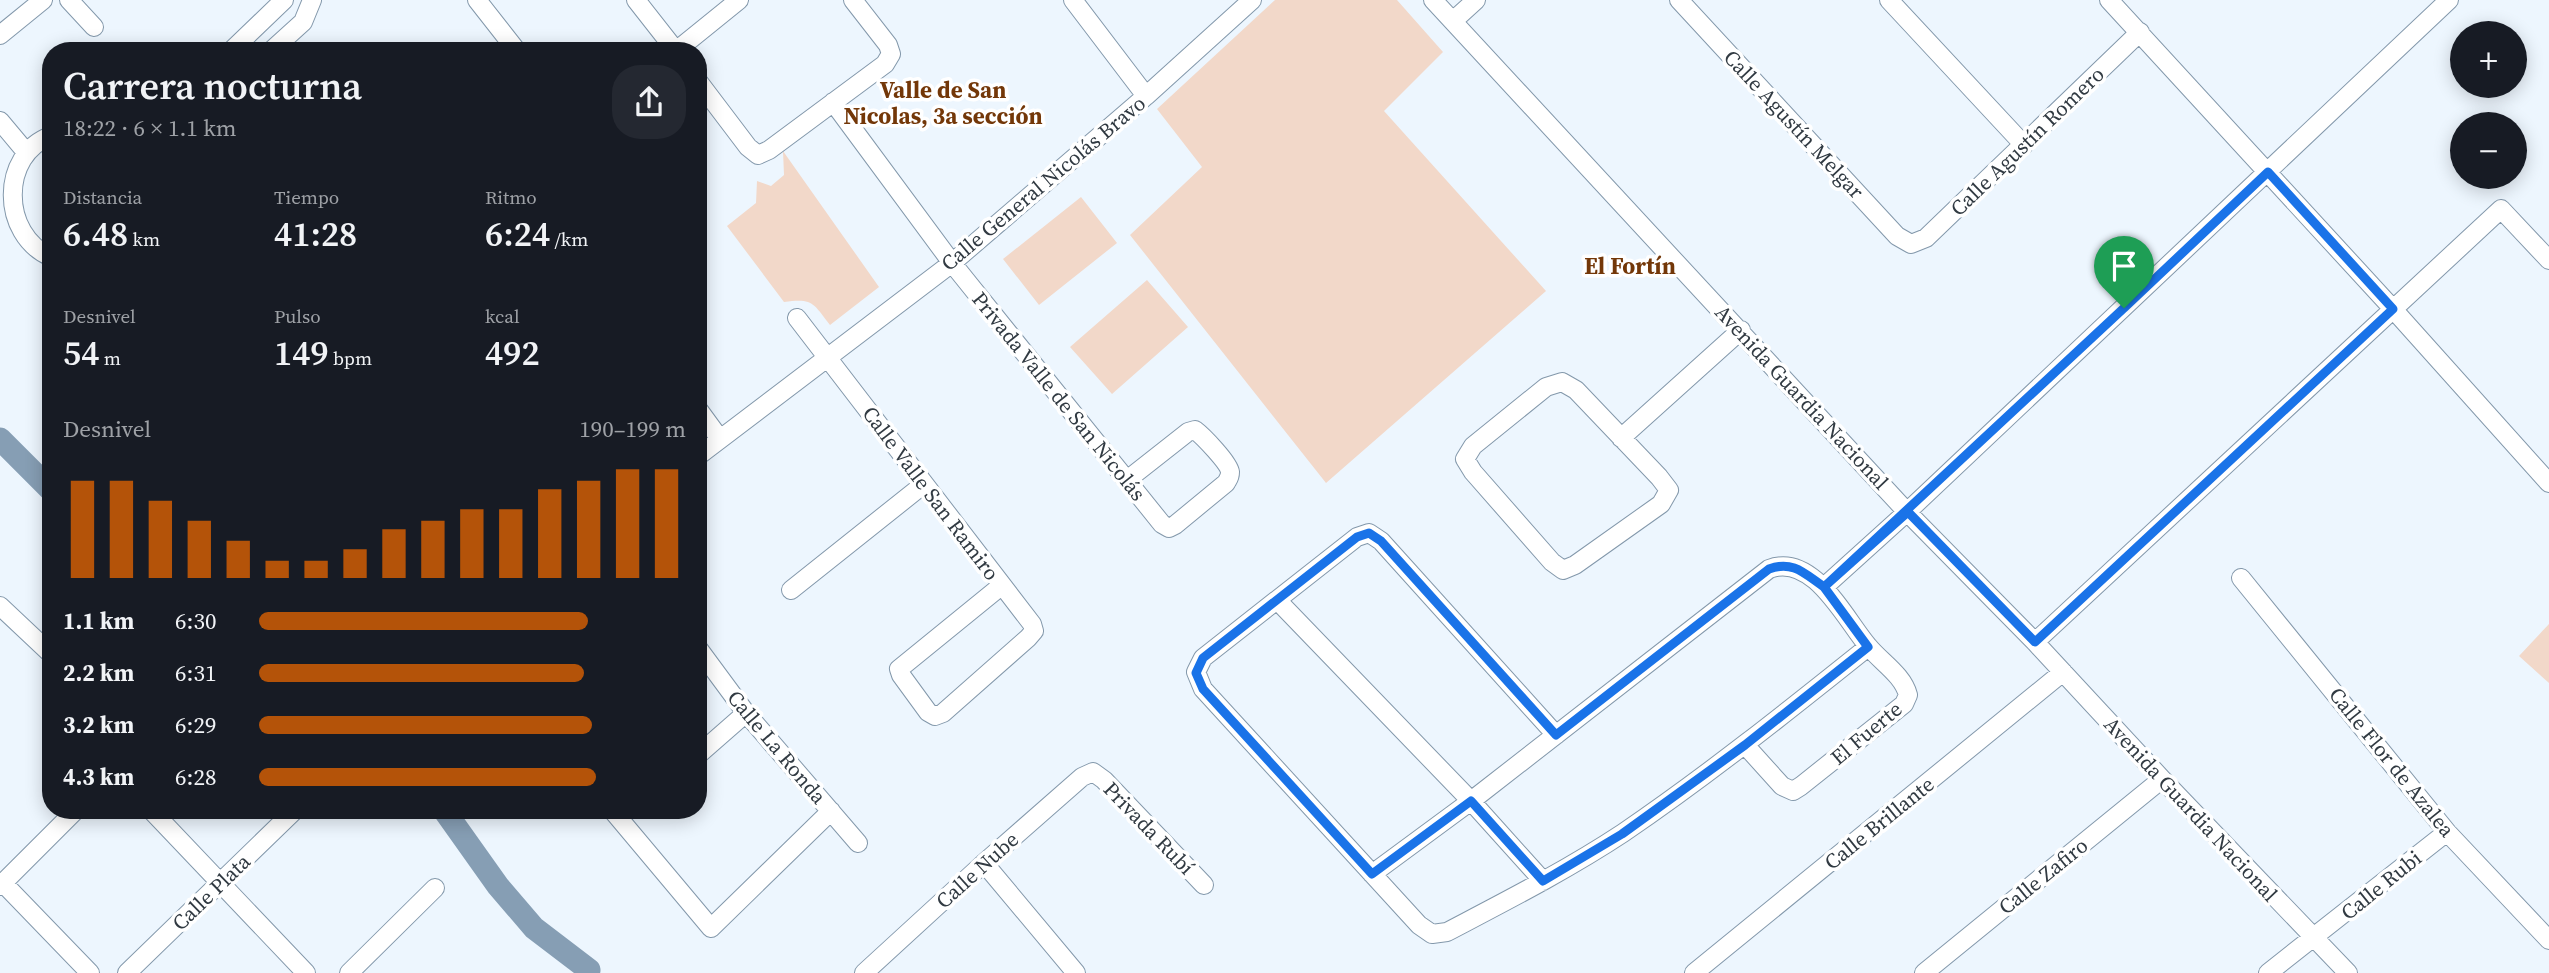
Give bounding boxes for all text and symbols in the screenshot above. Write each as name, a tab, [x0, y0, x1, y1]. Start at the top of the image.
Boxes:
map controls	[2450, 21, 2527, 189]
button: +	[2450, 21, 2527, 98]
street label: Calle Agustín Melgar	[1717, 43, 1871, 205]
text: Carrera nocturna	[63, 60, 362, 112]
street label: Calle Agustín Romero	[1944, 60, 2110, 222]
button: share	[612, 65, 686, 139]
district label: Valle de San Nicolas, 3a sección	[843, 74, 1043, 132]
street label: Calle General Nicolás Bravo	[935, 89, 1151, 277]
text: 18:22 · 6 × 1.1 km	[63, 112, 237, 144]
button: −	[2450, 112, 2527, 189]
text: Distancia	[63, 184, 142, 210]
text: Tiempo	[274, 184, 339, 210]
text: Ritmo	[485, 184, 537, 210]
text: 6.48	[63, 210, 128, 258]
text: 41:28	[274, 210, 357, 258]
text: 6:24	[485, 210, 550, 258]
text: km	[128, 226, 160, 252]
text: /km	[550, 226, 588, 252]
pin	[2094, 236, 2154, 308]
icon: arrive	[2105, 247, 2143, 285]
district label: El Fortín	[1584, 250, 1676, 282]
street label: Privada Valle de San Nicolás	[965, 285, 1153, 507]
street label: Avenida Guardia Nacional	[1709, 298, 1895, 496]
text: Desnivel	[63, 303, 136, 329]
text: Pulso	[274, 303, 321, 329]
text: kcal	[485, 303, 520, 329]
text: 54	[63, 329, 99, 377]
text: 149	[274, 329, 329, 377]
text: 492	[485, 329, 540, 377]
text: m	[99, 345, 121, 371]
text: bpm	[329, 345, 372, 371]
street label: Calle Valle San Ramiro	[856, 400, 1006, 586]
text: Desnivel	[63, 413, 151, 445]
text: 190–199 m	[579, 413, 686, 445]
text: 1.1 km	[63, 605, 134, 637]
text: 6:30	[175, 605, 216, 637]
text: 2.2 km	[63, 657, 134, 689]
text: 6:31	[175, 657, 216, 689]
street label: Calle Flor de Azalea	[2323, 681, 2462, 843]
street label: Calle La Ronda	[721, 684, 833, 810]
street label: El Fuerte	[1824, 695, 1908, 771]
text: 3.2 km	[63, 709, 134, 741]
text: 6:29	[175, 709, 216, 741]
street label: Avenida Guardia Nacional	[2098, 710, 2284, 908]
text: 4.3 km	[63, 761, 134, 793]
text: 6:28	[175, 761, 216, 793]
street label: Calle Brillante	[1818, 770, 1940, 876]
street label: Privada Rubí	[1097, 775, 1201, 881]
street label: Calle Nube	[929, 825, 1025, 915]
street label: Calle Zafiro	[1992, 831, 2094, 921]
street label: Calle Rubi	[2335, 843, 2427, 927]
street label: Calle Plata	[165, 847, 257, 937]

